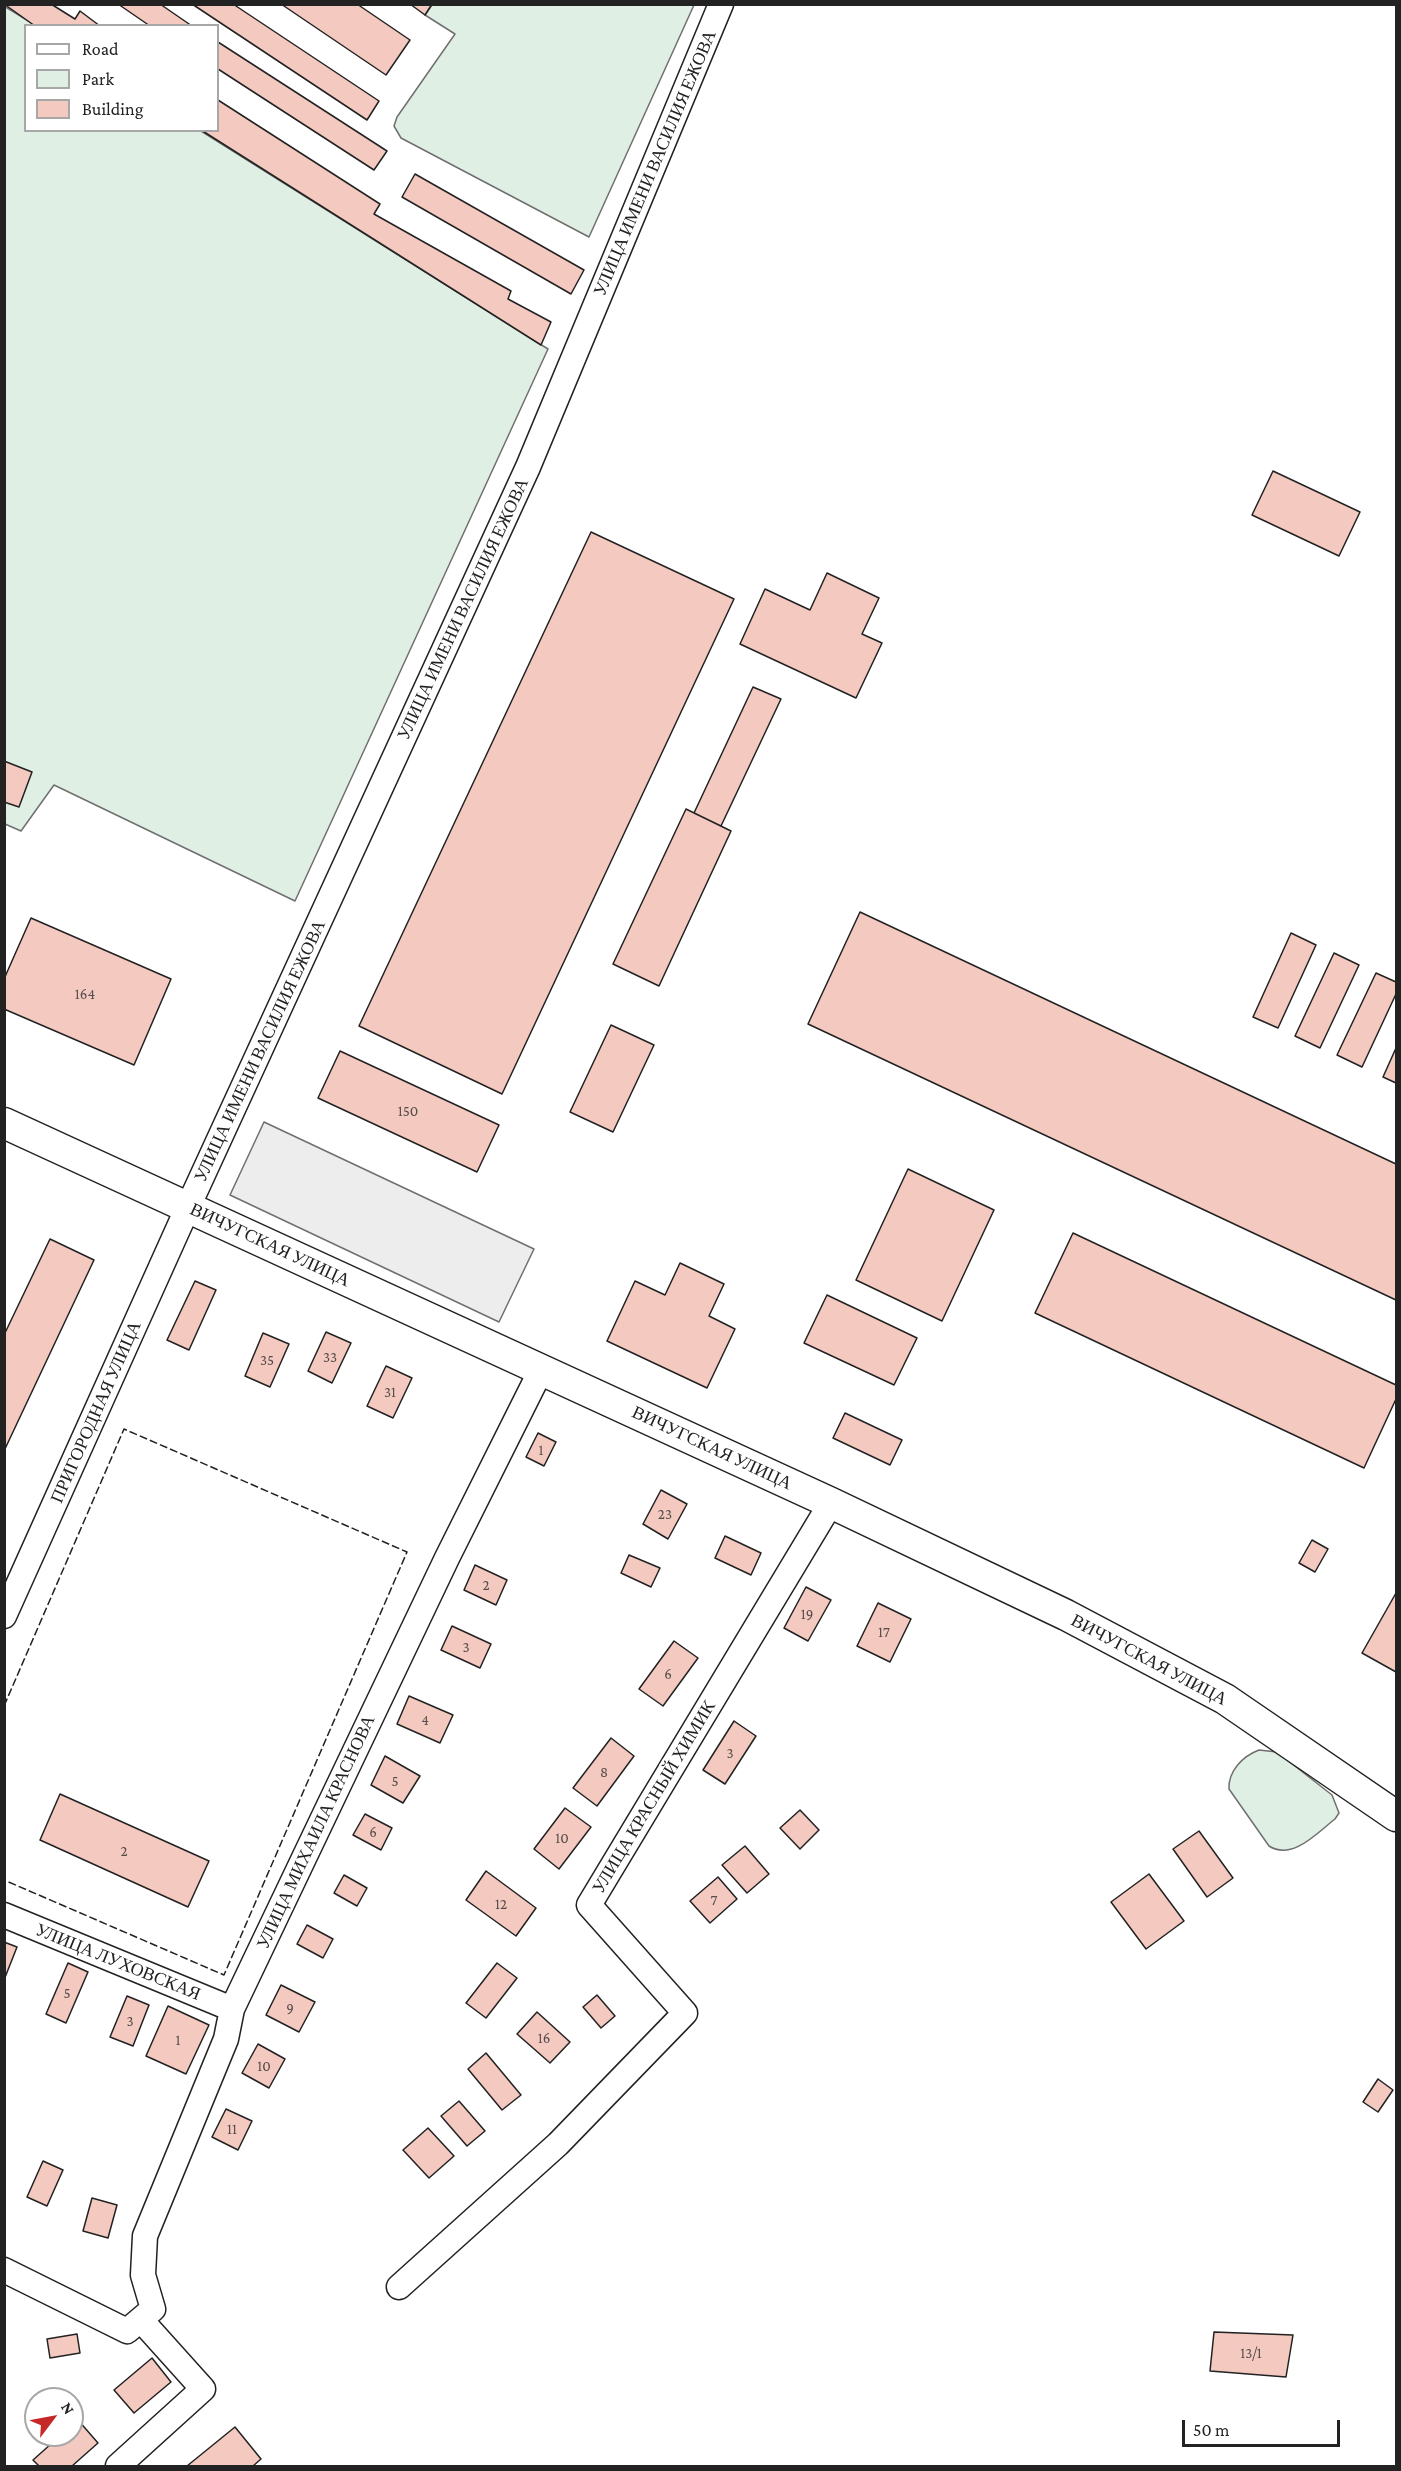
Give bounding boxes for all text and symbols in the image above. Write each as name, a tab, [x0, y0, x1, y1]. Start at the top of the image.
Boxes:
legend	[24, 24, 219, 132]
street label: УЛИЦА ИМЕНИ ВАСИЛИЯ ЕЖОВА	[589, 27, 721, 299]
text: Road	[82, 39, 119, 59]
text: Park	[82, 69, 114, 89]
text: Building	[82, 99, 143, 119]
street label: УЛИЦА ИМЕНИ ВАСИЛИЯ ЕЖОВА	[393, 474, 533, 744]
street label: УЛИЦА ИМЕНИ ВАСИЛИЯ ЕЖОВА	[190, 916, 330, 1186]
house number: 164	[75, 985, 95, 1003]
house number: 150	[398, 1102, 418, 1120]
street label: ВИЧУГСКАЯ УЛИЦА	[187, 1198, 353, 1292]
street label: ПРИГОРОДНАЯ УЛИЦА	[46, 1318, 146, 1506]
house number: 33	[323, 1348, 337, 1366]
house number: 35	[260, 1351, 274, 1369]
house number: 31	[384, 1383, 396, 1401]
street label: ВИЧУГСКАЯ УЛИЦА	[629, 1401, 795, 1495]
house number: 1	[539, 1441, 543, 1459]
house number: 23	[658, 1505, 672, 1523]
house number: 2	[482, 1576, 490, 1594]
house number: 19	[801, 1605, 813, 1623]
street label: ВИЧУГСКАЯ УЛИЦА	[1067, 1610, 1231, 1710]
house number: 17	[878, 1623, 890, 1641]
house number: 3	[462, 1638, 470, 1656]
house number: 6	[664, 1665, 672, 1683]
street label: УЛИЦА КРАСНЫЙ ХИМИК	[588, 1697, 720, 1897]
house number: 4	[421, 1711, 429, 1729]
street label: УЛИЦА МИХАИЛА КРАСНОВА	[252, 1712, 380, 1952]
house number: 3	[726, 1744, 734, 1762]
house number: 8	[600, 1763, 608, 1781]
house number: 5	[391, 1772, 399, 1790]
house number: 6	[369, 1823, 377, 1841]
house number: 10	[555, 1829, 569, 1847]
house number: 2	[120, 1842, 128, 1860]
house number: 7	[711, 1891, 717, 1909]
house number: 12	[495, 1895, 507, 1913]
street label: УЛИЦА ЛУХОВСКАЯ	[32, 1919, 204, 2005]
house number: 5	[63, 1984, 71, 2002]
house number: 9	[286, 1999, 294, 2017]
house number: 3	[126, 2012, 134, 2030]
house number: 16	[538, 2029, 550, 2047]
house number: 1	[176, 2031, 180, 2049]
house number: 10	[257, 2057, 271, 2075]
house number: 11	[227, 2120, 237, 2138]
house number: 13/1	[1240, 2344, 1262, 2362]
north arrow	[24, 2387, 84, 2447]
text: N	[58, 2399, 78, 2417]
scale bar	[1185, 2408, 1342, 2446]
text: 50 m	[1193, 2420, 1230, 2440]

